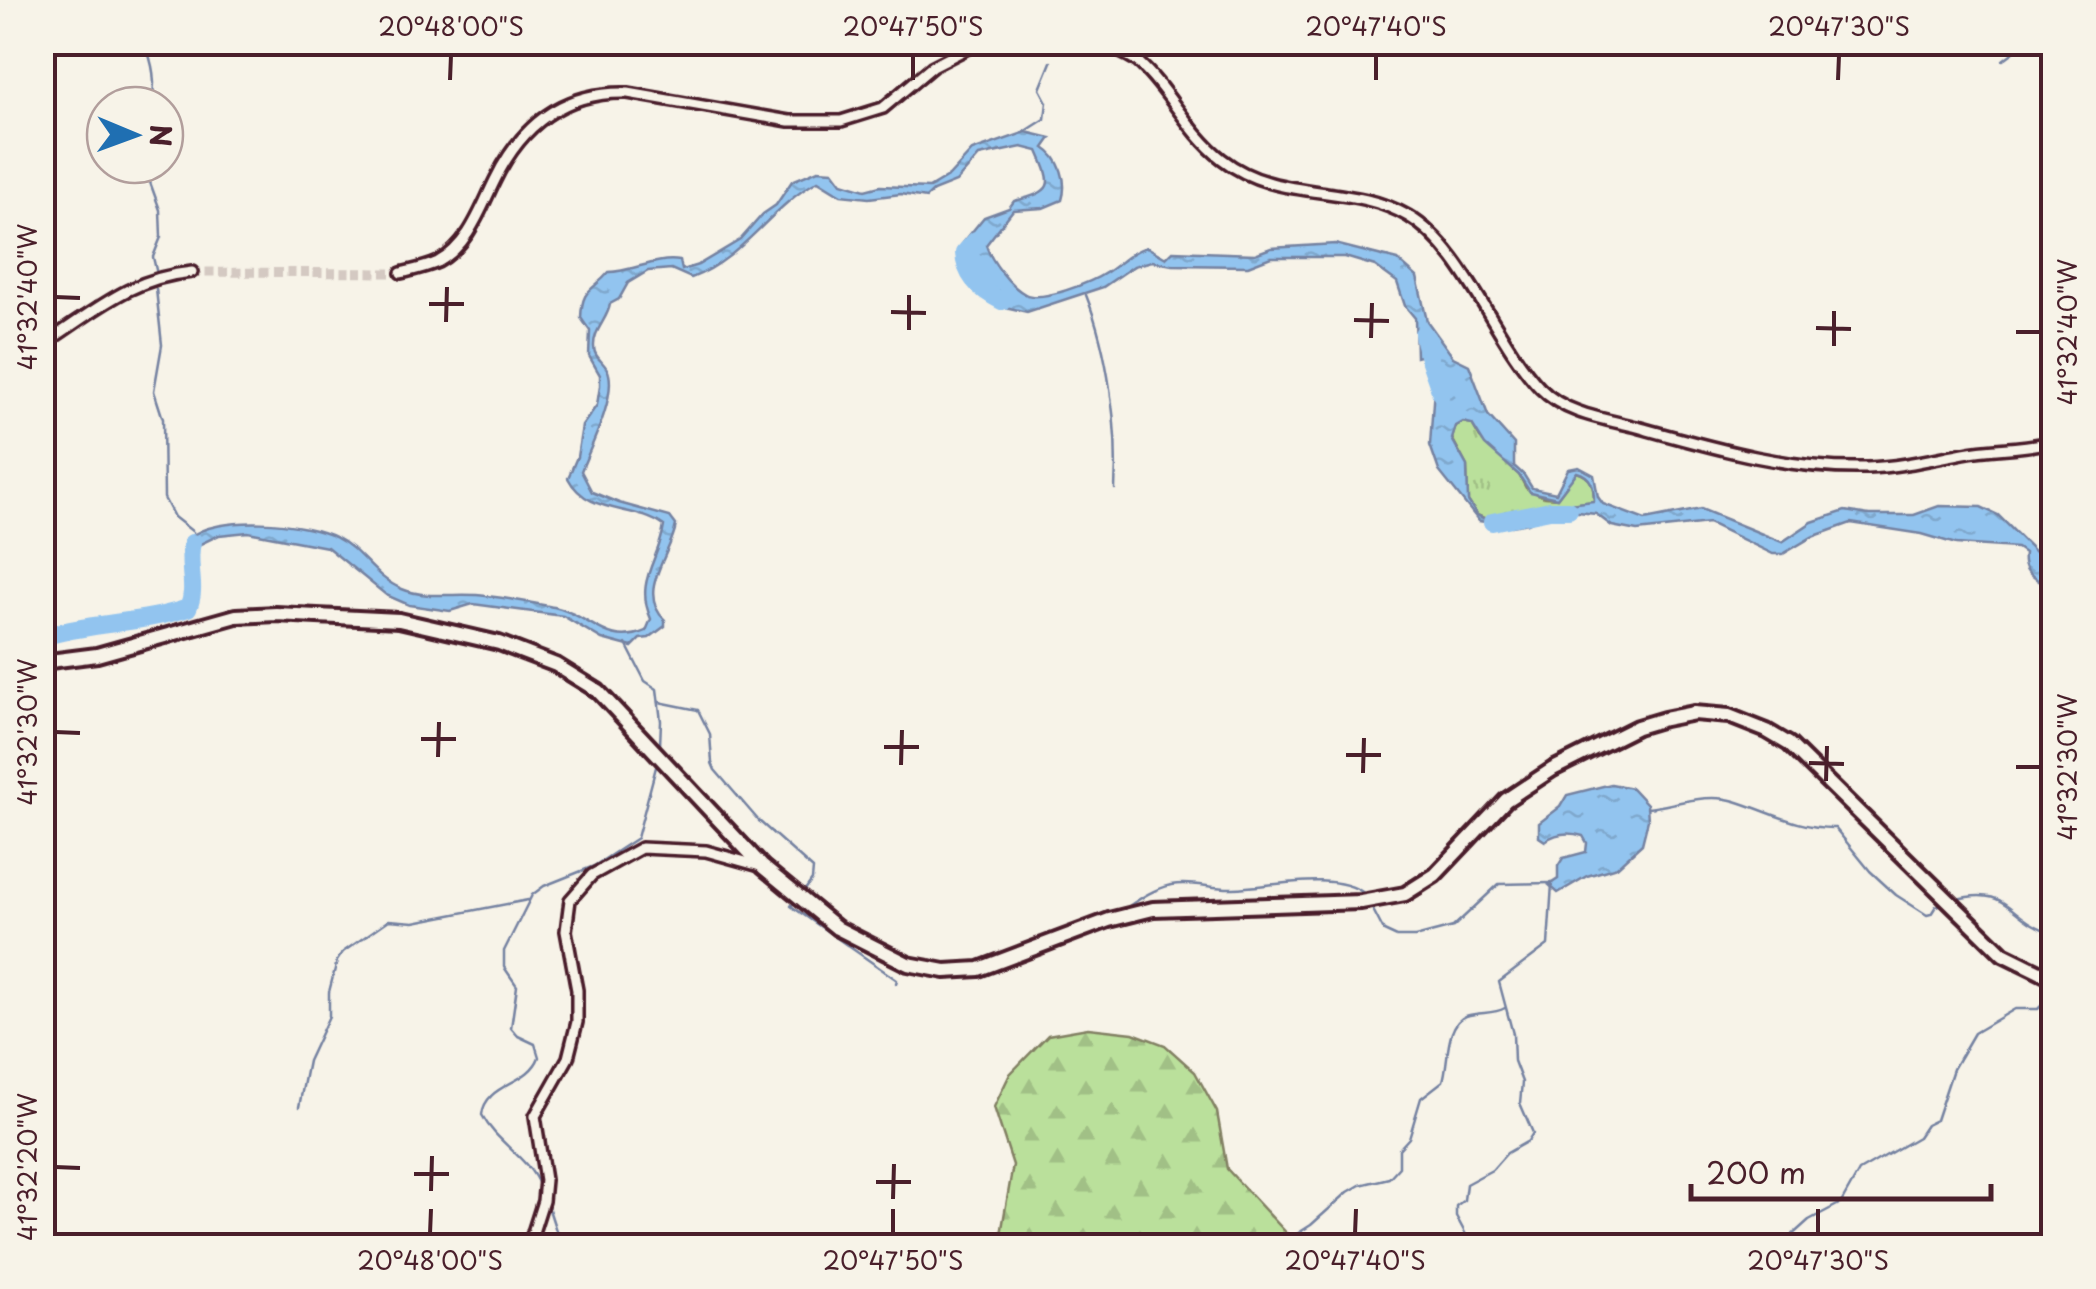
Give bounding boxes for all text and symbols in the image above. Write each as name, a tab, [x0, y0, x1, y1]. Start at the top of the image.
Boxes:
text: 20°48'00"S	[378, 7, 524, 45]
text: 20°47'50"S	[842, 7, 984, 45]
text: 20°47'40"S	[1305, 7, 1447, 45]
text: 20°47'30"S	[1768, 7, 1910, 45]
north arrow	[85, 85, 185, 185]
text: N	[140, 124, 183, 147]
text: 41°32'40"W	[8, 223, 46, 370]
text: 41°32'40"W	[2048, 258, 2086, 405]
text: 41°32'30"W	[8, 658, 46, 806]
text: 41°32'30"W	[2048, 693, 2086, 841]
text: 41°32'20"W	[8, 1093, 46, 1241]
scale bar	[1691, 1139, 1991, 1201]
text: 200 m	[1706, 1149, 1806, 1194]
text: 20°48'00"S	[357, 1241, 503, 1279]
text: 20°47'50"S	[822, 1241, 964, 1279]
text: 20°47'40"S	[1284, 1241, 1426, 1279]
text: 20°47'30"S	[1747, 1241, 1889, 1279]

